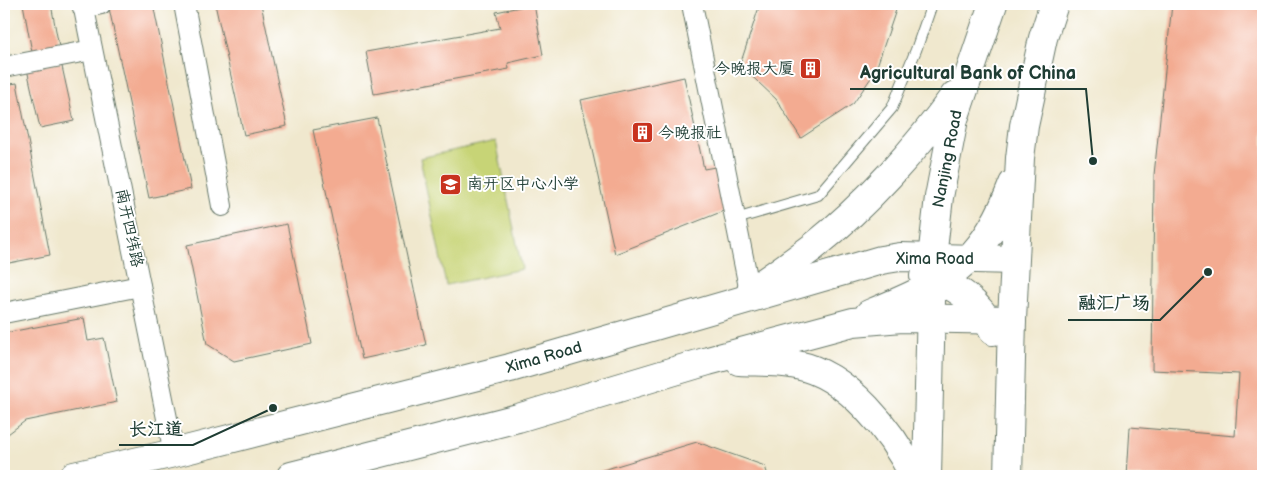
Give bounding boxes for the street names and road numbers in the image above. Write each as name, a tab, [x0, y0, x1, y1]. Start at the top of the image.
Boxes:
street label: Nanjing Road	[929, 109, 967, 209]
street label: 南开四纬路	[111, 187, 147, 269]
street label: Xima Road	[895, 250, 974, 269]
street label: Xima Road	[503, 338, 584, 378]

